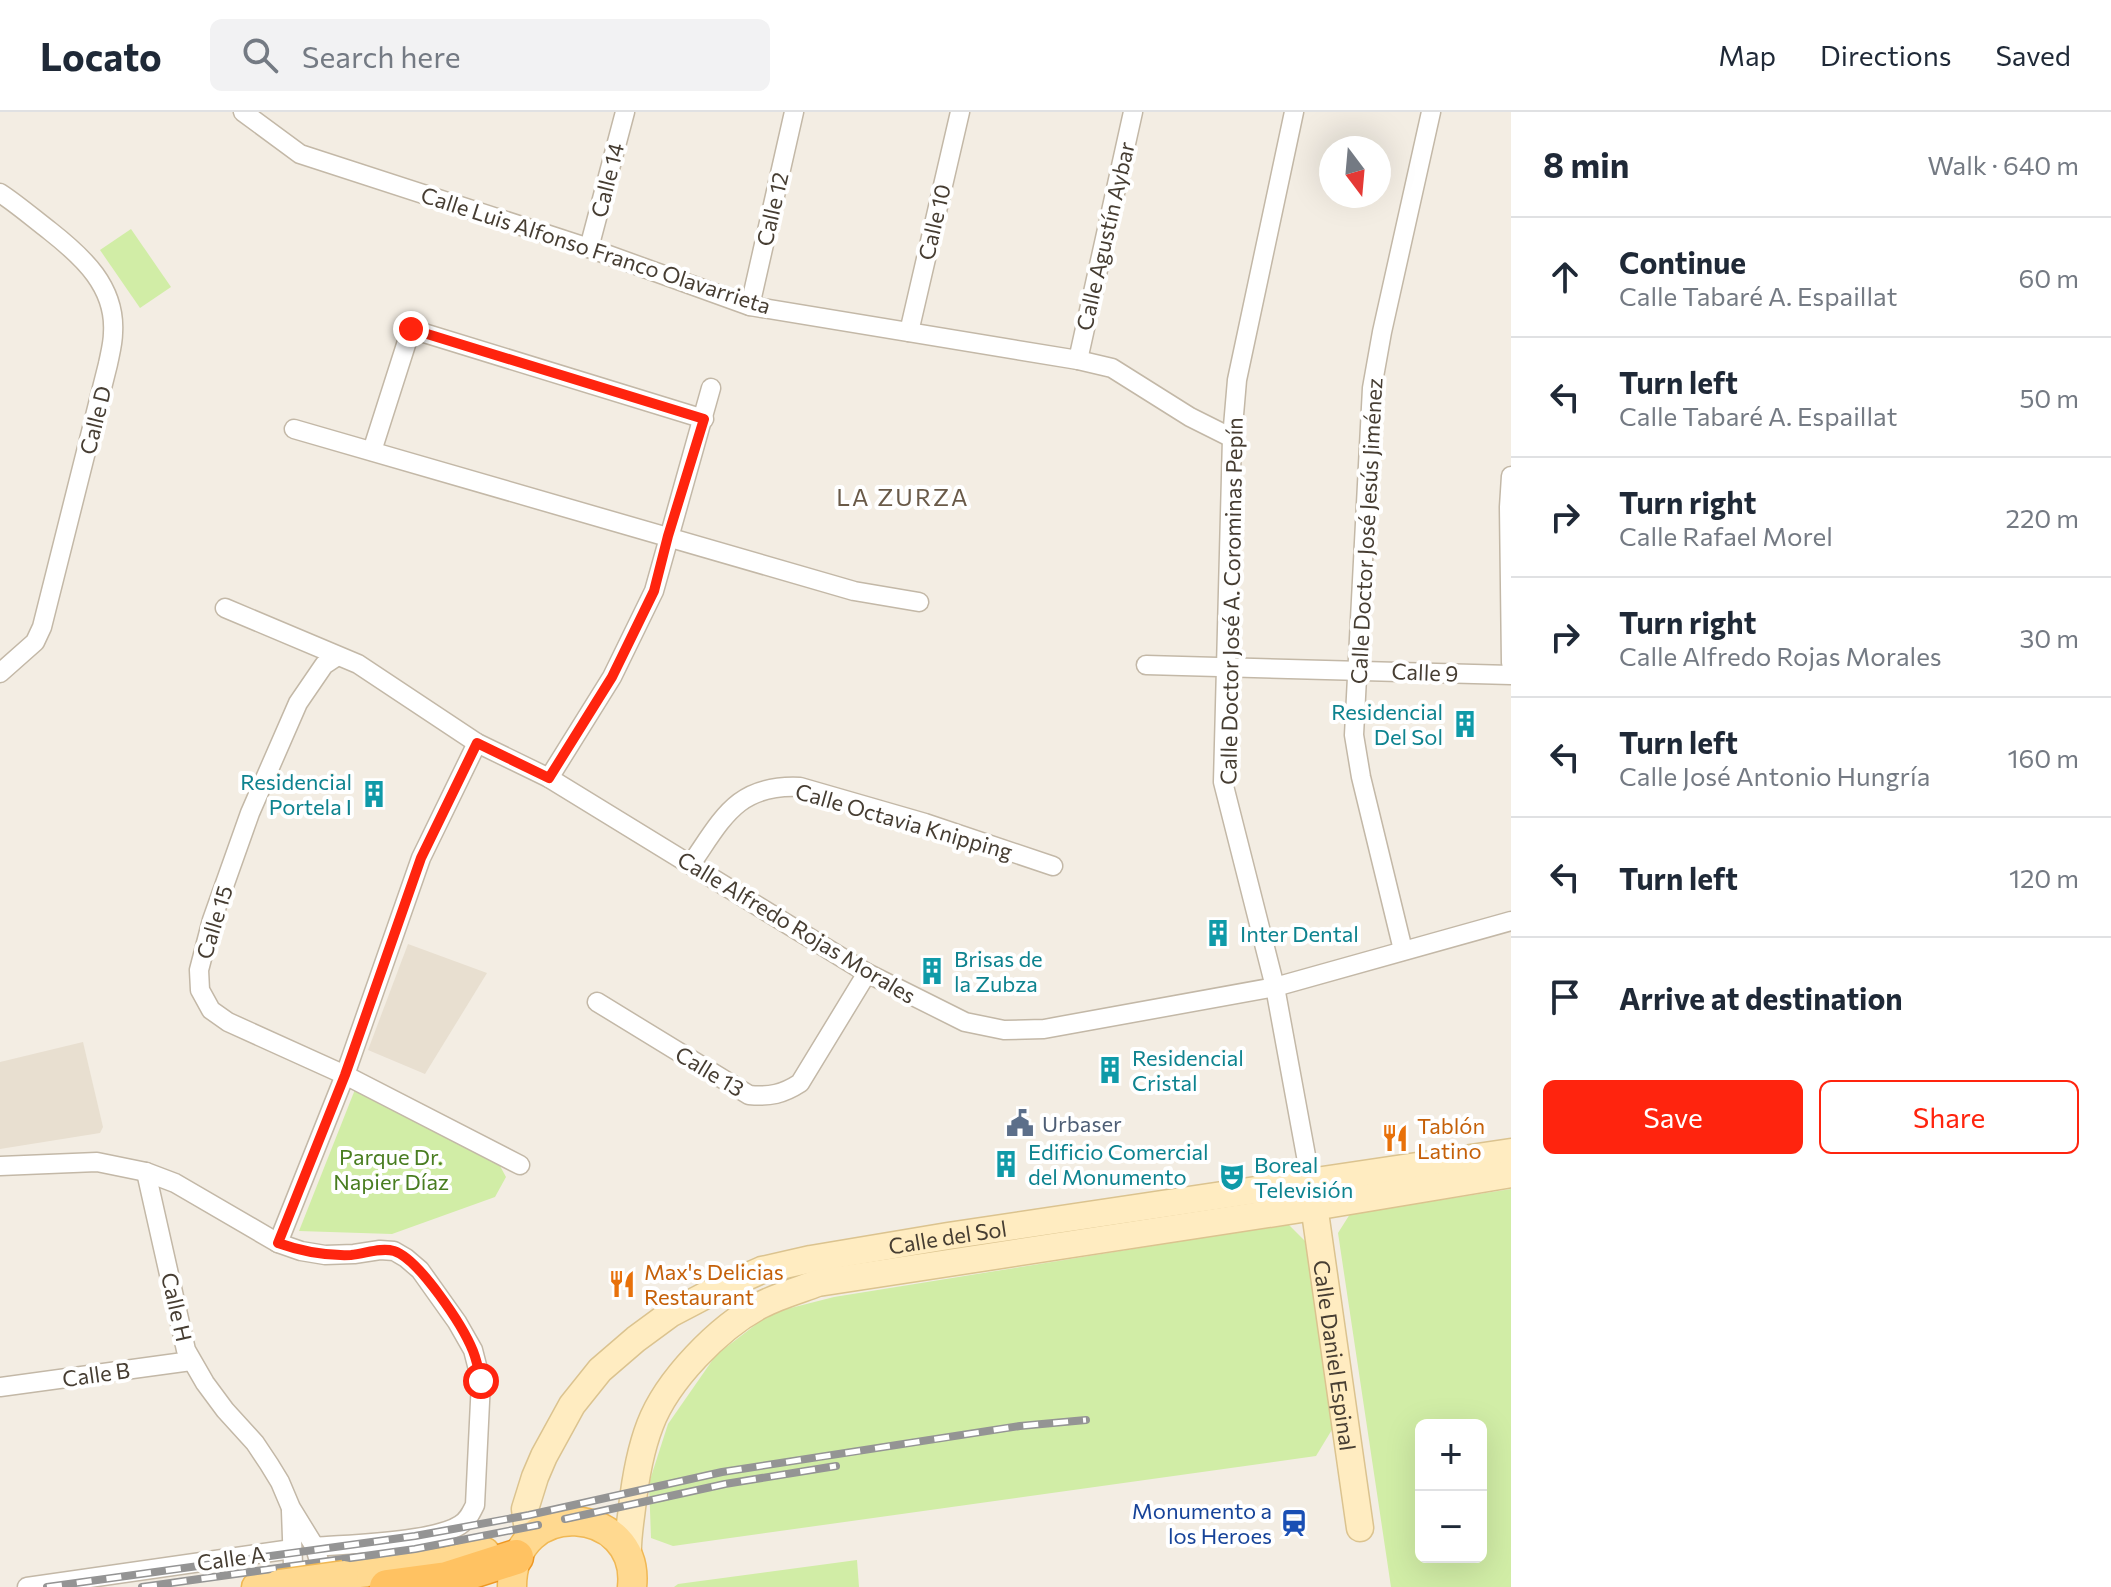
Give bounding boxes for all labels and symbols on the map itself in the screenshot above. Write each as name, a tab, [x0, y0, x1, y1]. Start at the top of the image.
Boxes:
north arrow	[1319, 136, 1391, 208]
street label: Calle Agustín Aybar	[1070, 139, 1140, 333]
street label: Calle 14	[585, 140, 629, 220]
street label: Calle 12	[750, 169, 794, 249]
street label: Calle Luis Alfonso Franco Olavarrieta	[418, 181, 774, 319]
street label: Calle 10	[912, 181, 956, 263]
route end	[393, 311, 429, 347]
street label: Calle Doctor José Jesús Jiménez	[1344, 377, 1388, 685]
street label: Calle D	[73, 383, 117, 457]
street label: Calle Doctor José A. Corominas Pepín	[1214, 417, 1248, 785]
district label: LA ZURZA	[836, 482, 970, 511]
street label: Calle 9	[1391, 657, 1459, 687]
place label: Residencial Del Sol	[1331, 698, 1443, 750]
building icon: Residencial Del Sol	[1450, 709, 1480, 739]
place label: Residencial Portela I	[240, 768, 352, 820]
street label: Calle Octavia Knipping	[792, 777, 1016, 865]
building icon: Residencial Portela I	[359, 779, 389, 809]
street label: Calle Alfredo Rojas Morales	[673, 845, 921, 1009]
street label: Calle 15	[190, 882, 238, 962]
building icon: Inter Dental	[1203, 918, 1233, 948]
place label: Inter Dental	[1240, 920, 1359, 947]
place label: Brisas de la Zubza	[954, 945, 1043, 997]
building icon: Brisas de la Zubza	[917, 956, 947, 986]
street label: Calle 13	[671, 1040, 749, 1102]
place label: Residencial Cristal	[1132, 1044, 1244, 1096]
building icon: Residencial Cristal	[1095, 1055, 1125, 1085]
public building icon: Urbaser	[1005, 1108, 1035, 1138]
place label: Urbaser	[1042, 1110, 1122, 1137]
place label: Tablón Latino	[1417, 1112, 1485, 1164]
restaurant icon: Tablón Latino	[1380, 1123, 1410, 1153]
place label: Edificio Comercial del Monumento	[1028, 1138, 1209, 1190]
park label: Parque Dr. Napier Díaz	[333, 1143, 449, 1195]
building icon: Edificio Comercial del Monumento	[991, 1149, 1021, 1179]
place label: Boreal Televisión	[1254, 1151, 1353, 1203]
theatre icon: Boreal Televisión	[1217, 1162, 1247, 1192]
street label: Calle del Sol	[886, 1214, 1009, 1259]
place label: Max's Delicias Restaurant	[644, 1258, 784, 1310]
street label: Calle Daniel Espinal	[1308, 1258, 1362, 1452]
restaurant icon: Max's Delicias Restaurant	[607, 1269, 637, 1299]
street label: Calle H	[156, 1270, 198, 1344]
street label: Calle B	[61, 1356, 131, 1392]
route start	[463, 1363, 499, 1399]
place label: Monumento a los Heroes	[1132, 1497, 1272, 1549]
station icon: Monumento a los Heroes	[1279, 1508, 1309, 1538]
street label: Calle A	[195, 1540, 267, 1576]

